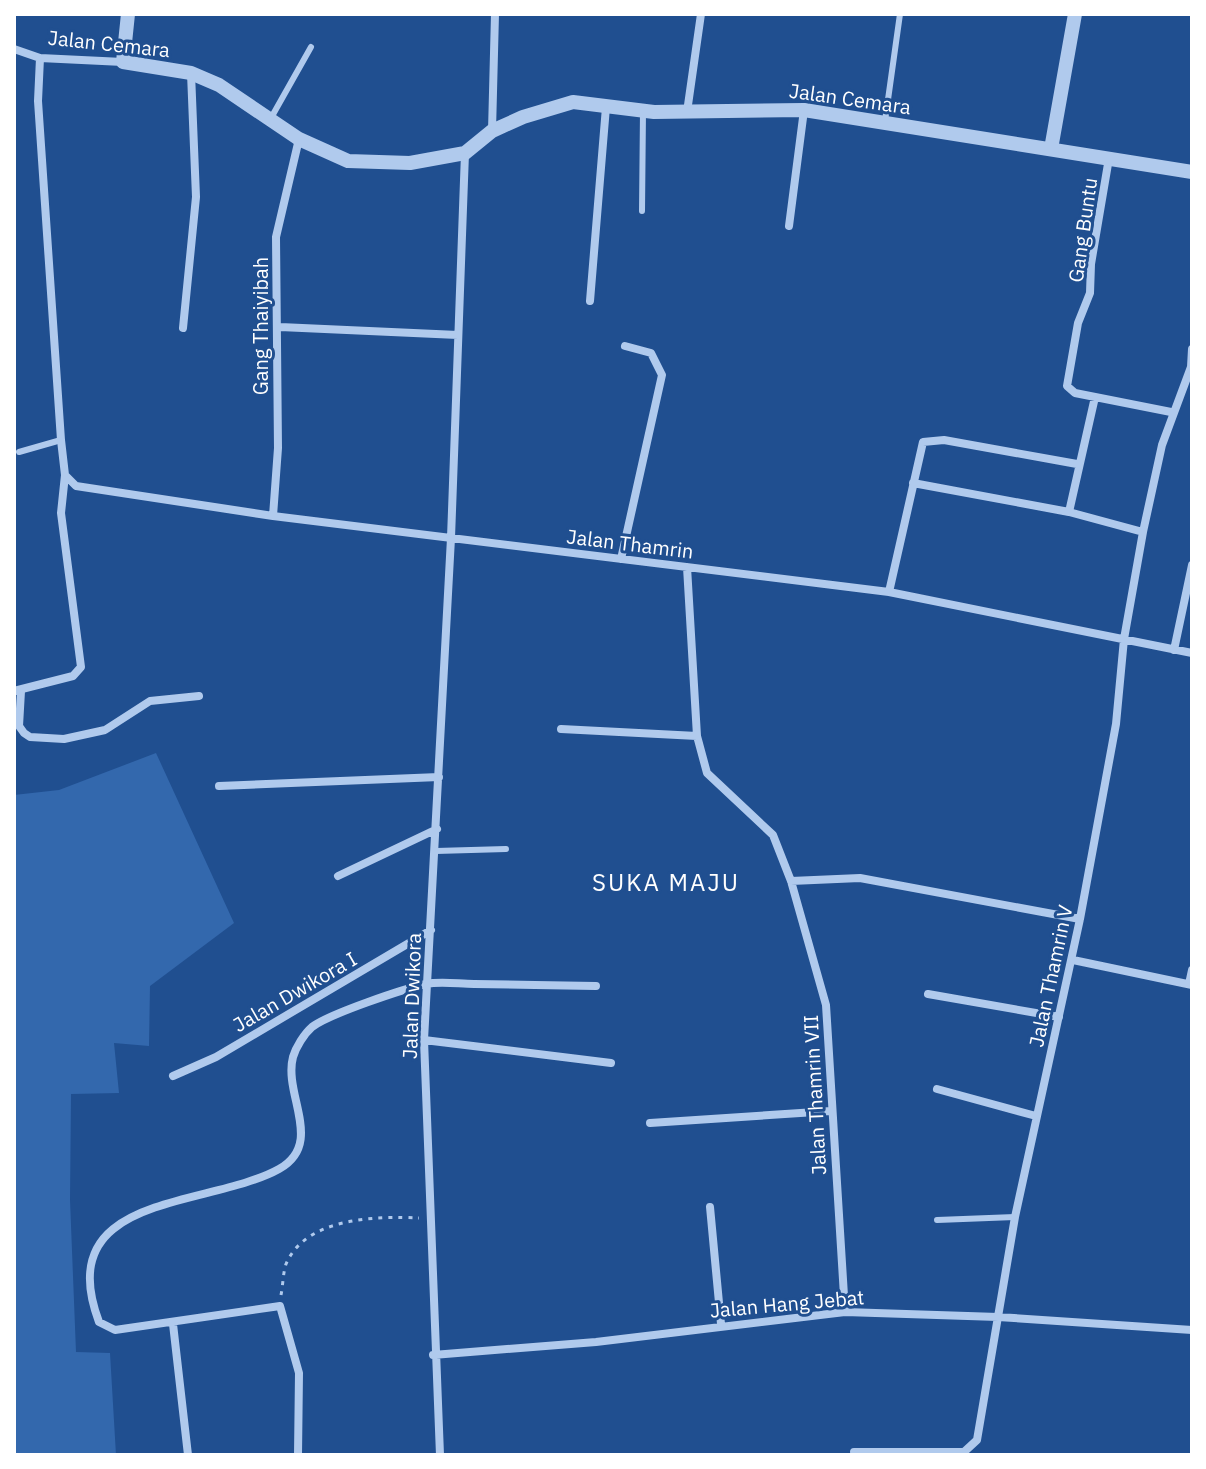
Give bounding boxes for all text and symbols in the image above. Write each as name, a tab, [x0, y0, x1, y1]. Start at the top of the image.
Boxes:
street label: Jalan Cemara	[47, 24, 172, 63]
street label: Jalan Cemara	[788, 77, 913, 120]
street label: Gang Buntu	[1062, 176, 1103, 284]
street label: Gang Thaiyibah	[247, 257, 274, 395]
street label: Jalan Thamrin	[565, 522, 695, 565]
district label: SUKA MAJU	[592, 866, 740, 898]
street label: Jalan Thamrin V	[1022, 902, 1079, 1049]
street label: Jalan Dwikora	[396, 932, 427, 1060]
street label: Jalan Dwikora I	[228, 945, 362, 1038]
street label: Jalan Thamrin VII	[797, 1014, 832, 1176]
street label: Jalan Hang Jebat	[709, 1283, 865, 1324]

